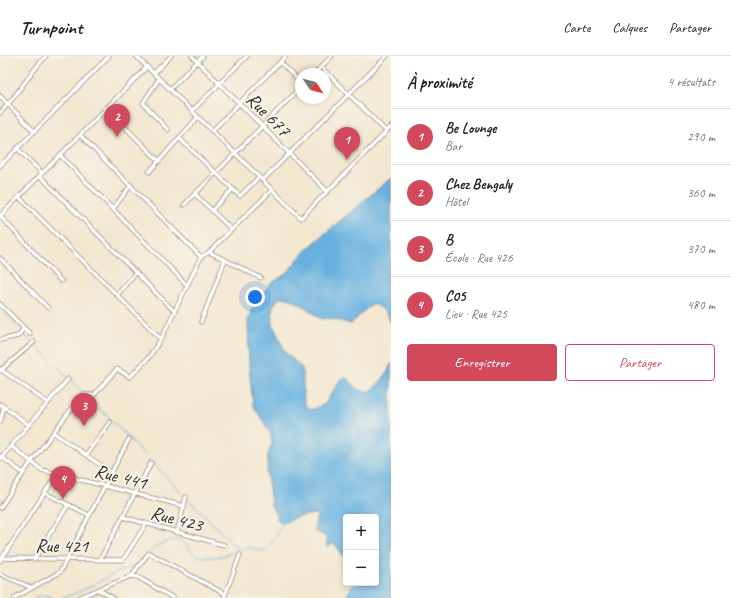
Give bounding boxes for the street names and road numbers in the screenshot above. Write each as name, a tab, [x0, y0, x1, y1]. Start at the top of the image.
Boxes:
street label: Rue 677	[241, 87, 297, 143]
street label: Rue 441	[92, 459, 151, 495]
street label: Rue 423	[148, 501, 207, 538]
street label: Rue 421	[35, 534, 90, 558]

